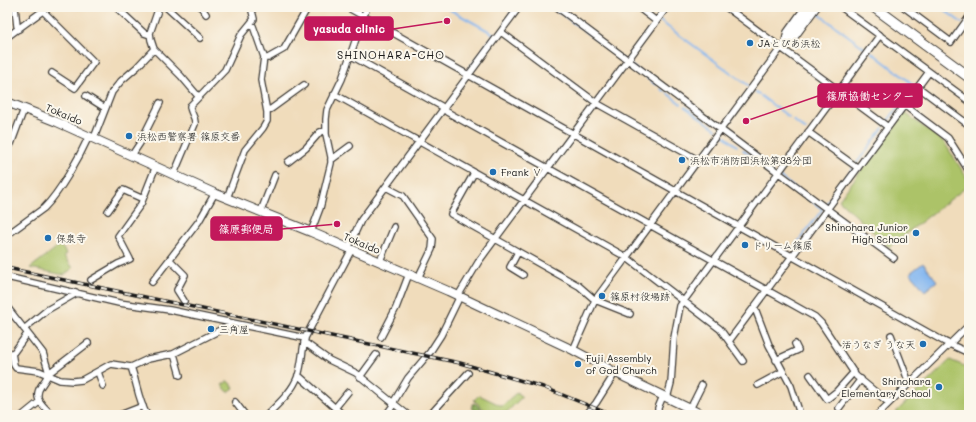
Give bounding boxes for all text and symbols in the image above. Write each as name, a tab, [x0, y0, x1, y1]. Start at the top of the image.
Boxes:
callout: yasuda clinic	[305, 17, 393, 40]
text: yasuda clinic	[313, 21, 385, 36]
place label: JAとぴあ浜松	[758, 36, 820, 50]
marker: JAとぴあ浜松	[745, 38, 755, 48]
district label: SHINOHARA-CHO	[337, 47, 445, 62]
callout: 篠原協働センター	[818, 84, 922, 107]
text: 篠原協働センター	[826, 88, 914, 103]
street label: Tokaido	[44, 100, 84, 128]
place label: 浜松西警察署 篠原交番	[137, 129, 240, 143]
marker: 浜松西警察署 篠原交番	[124, 131, 134, 141]
place label: 浜松市消防団浜松第38分団	[690, 153, 812, 167]
marker: 浜松市消防団浜松第38分団	[677, 155, 687, 165]
place label: Frank Ⅴ	[501, 165, 542, 179]
marker: Frank Ⅴ	[488, 167, 498, 177]
callout: 篠原郵便局	[211, 217, 282, 240]
place label: Shinohara Junior High School	[825, 220, 908, 246]
text: 篠原郵便局	[219, 221, 274, 236]
marker: Shinohara Junior High School	[911, 228, 921, 238]
street label: Tokaido	[342, 229, 382, 257]
place label: 保泉寺	[56, 231, 86, 245]
marker: 保泉寺	[43, 233, 53, 243]
place label: ドリーム篠原	[753, 238, 813, 252]
marker: ドリーム篠原	[740, 240, 750, 250]
place label: 篠原村役場跡	[610, 289, 670, 303]
marker: 篠原村役場跡	[597, 291, 607, 301]
place label: 三角屋	[219, 322, 249, 336]
marker: 三角屋	[206, 324, 216, 334]
place label: 活うなぎ うな天	[842, 337, 915, 351]
marker: 活うなぎ うな天	[918, 339, 928, 349]
place label: Fuji Assembly of God Church	[586, 351, 657, 377]
marker: Fuji Assembly of God Church	[573, 359, 583, 369]
place label: Shinohara Elementary School	[841, 374, 931, 400]
marker: Shinohara Elementary School	[934, 382, 944, 392]

